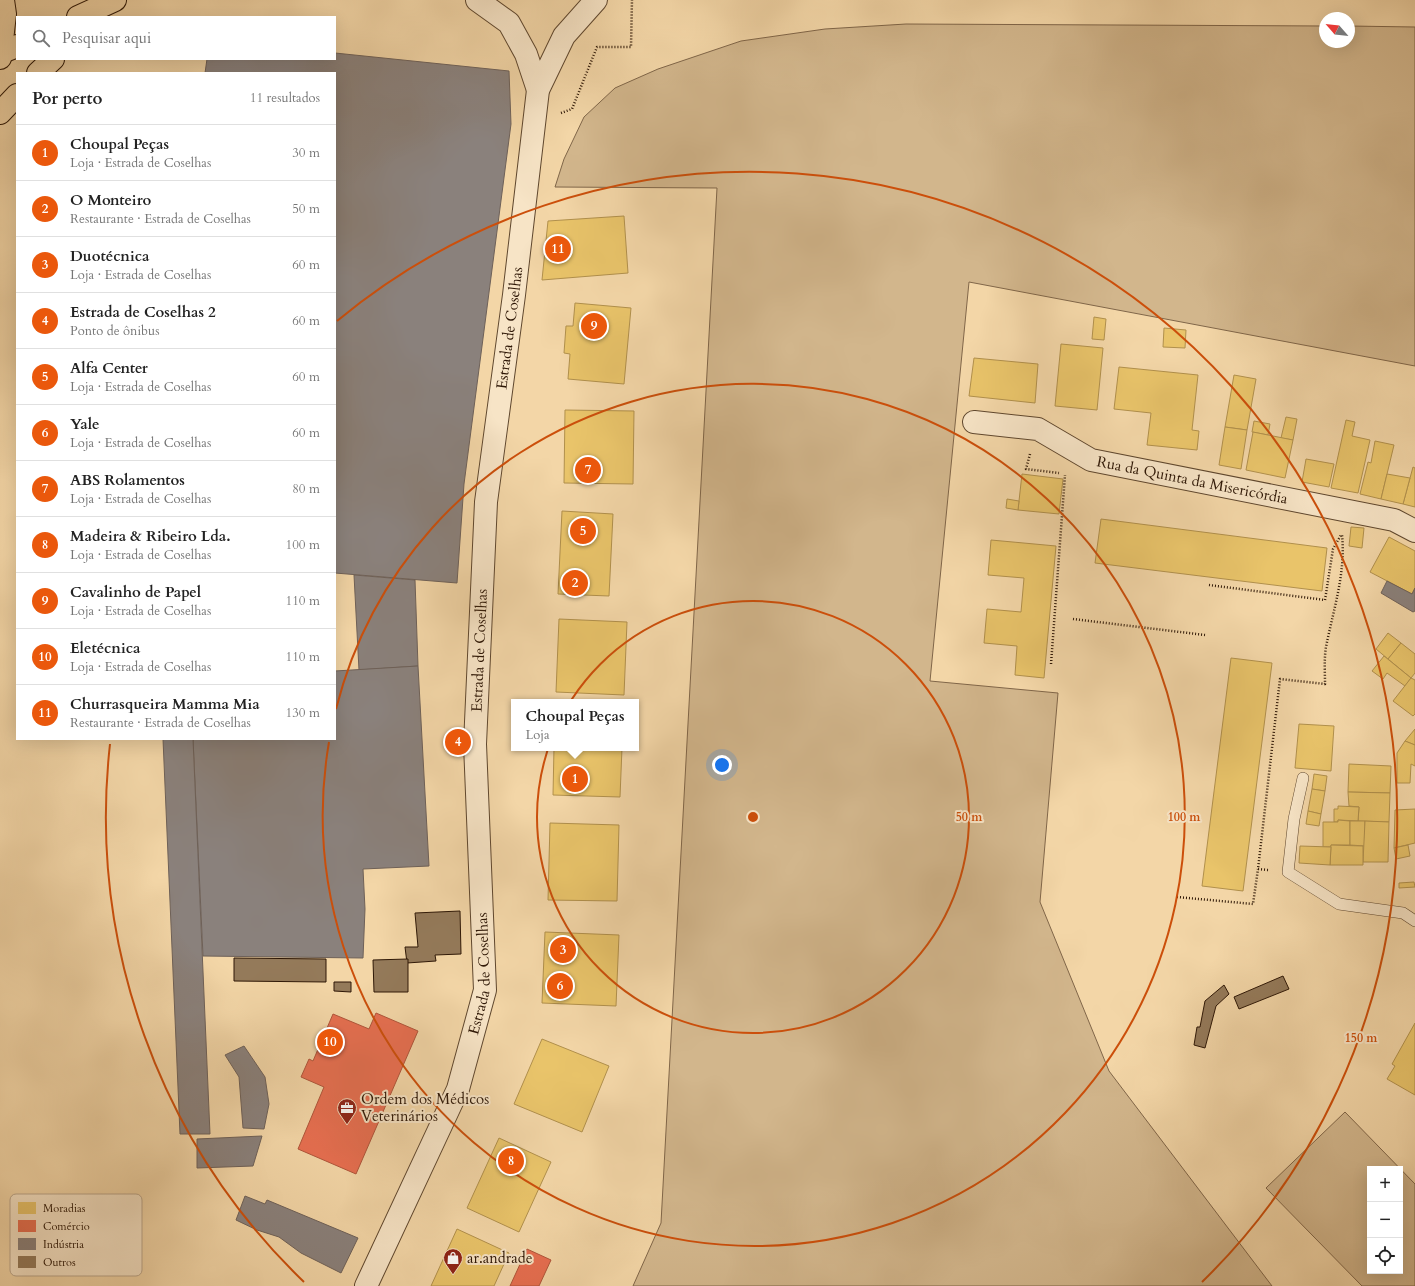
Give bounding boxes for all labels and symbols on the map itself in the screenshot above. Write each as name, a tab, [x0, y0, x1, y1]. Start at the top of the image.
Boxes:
north arrow	[1319, 12, 1355, 48]
pin: 11	[545, 234, 571, 264]
street label: Estrada de Coselhas	[491, 266, 527, 391]
pin: 9	[581, 311, 607, 341]
street label: Rua da Quinta da Misericórdia	[1095, 451, 1290, 509]
pin: 7	[575, 455, 601, 485]
pin: 5	[570, 516, 596, 546]
pin: 2	[562, 568, 588, 598]
street label: Estrada de Coselhas	[466, 588, 492, 712]
pin: 4	[445, 727, 471, 757]
your location	[712, 755, 732, 775]
pin: 1	[562, 764, 588, 794]
text: 50 m	[956, 809, 983, 825]
text: 100 m	[1168, 809, 1201, 825]
centre of rings	[746, 810, 760, 824]
street label: Estrada de Coselhas	[463, 912, 495, 1037]
pin: 3	[550, 935, 576, 965]
pin: 6	[547, 971, 573, 1001]
pin: 10	[317, 1027, 343, 1057]
text: 150 m	[1345, 1030, 1378, 1046]
place label: Ordem dos Médicos Veterinários	[361, 1089, 489, 1126]
office icon: Ordem dos Médicos Veterinários	[336, 1097, 358, 1125]
pin: 8	[498, 1146, 524, 1176]
legend	[10, 1194, 142, 1276]
text: Moradias	[43, 1201, 86, 1216]
text: Comércio	[43, 1219, 90, 1234]
text: Indústria	[43, 1237, 84, 1252]
shop icon: ar.andrade	[442, 1247, 464, 1275]
place label: ar.andrade	[467, 1248, 533, 1268]
text: Outros	[43, 1255, 76, 1270]

